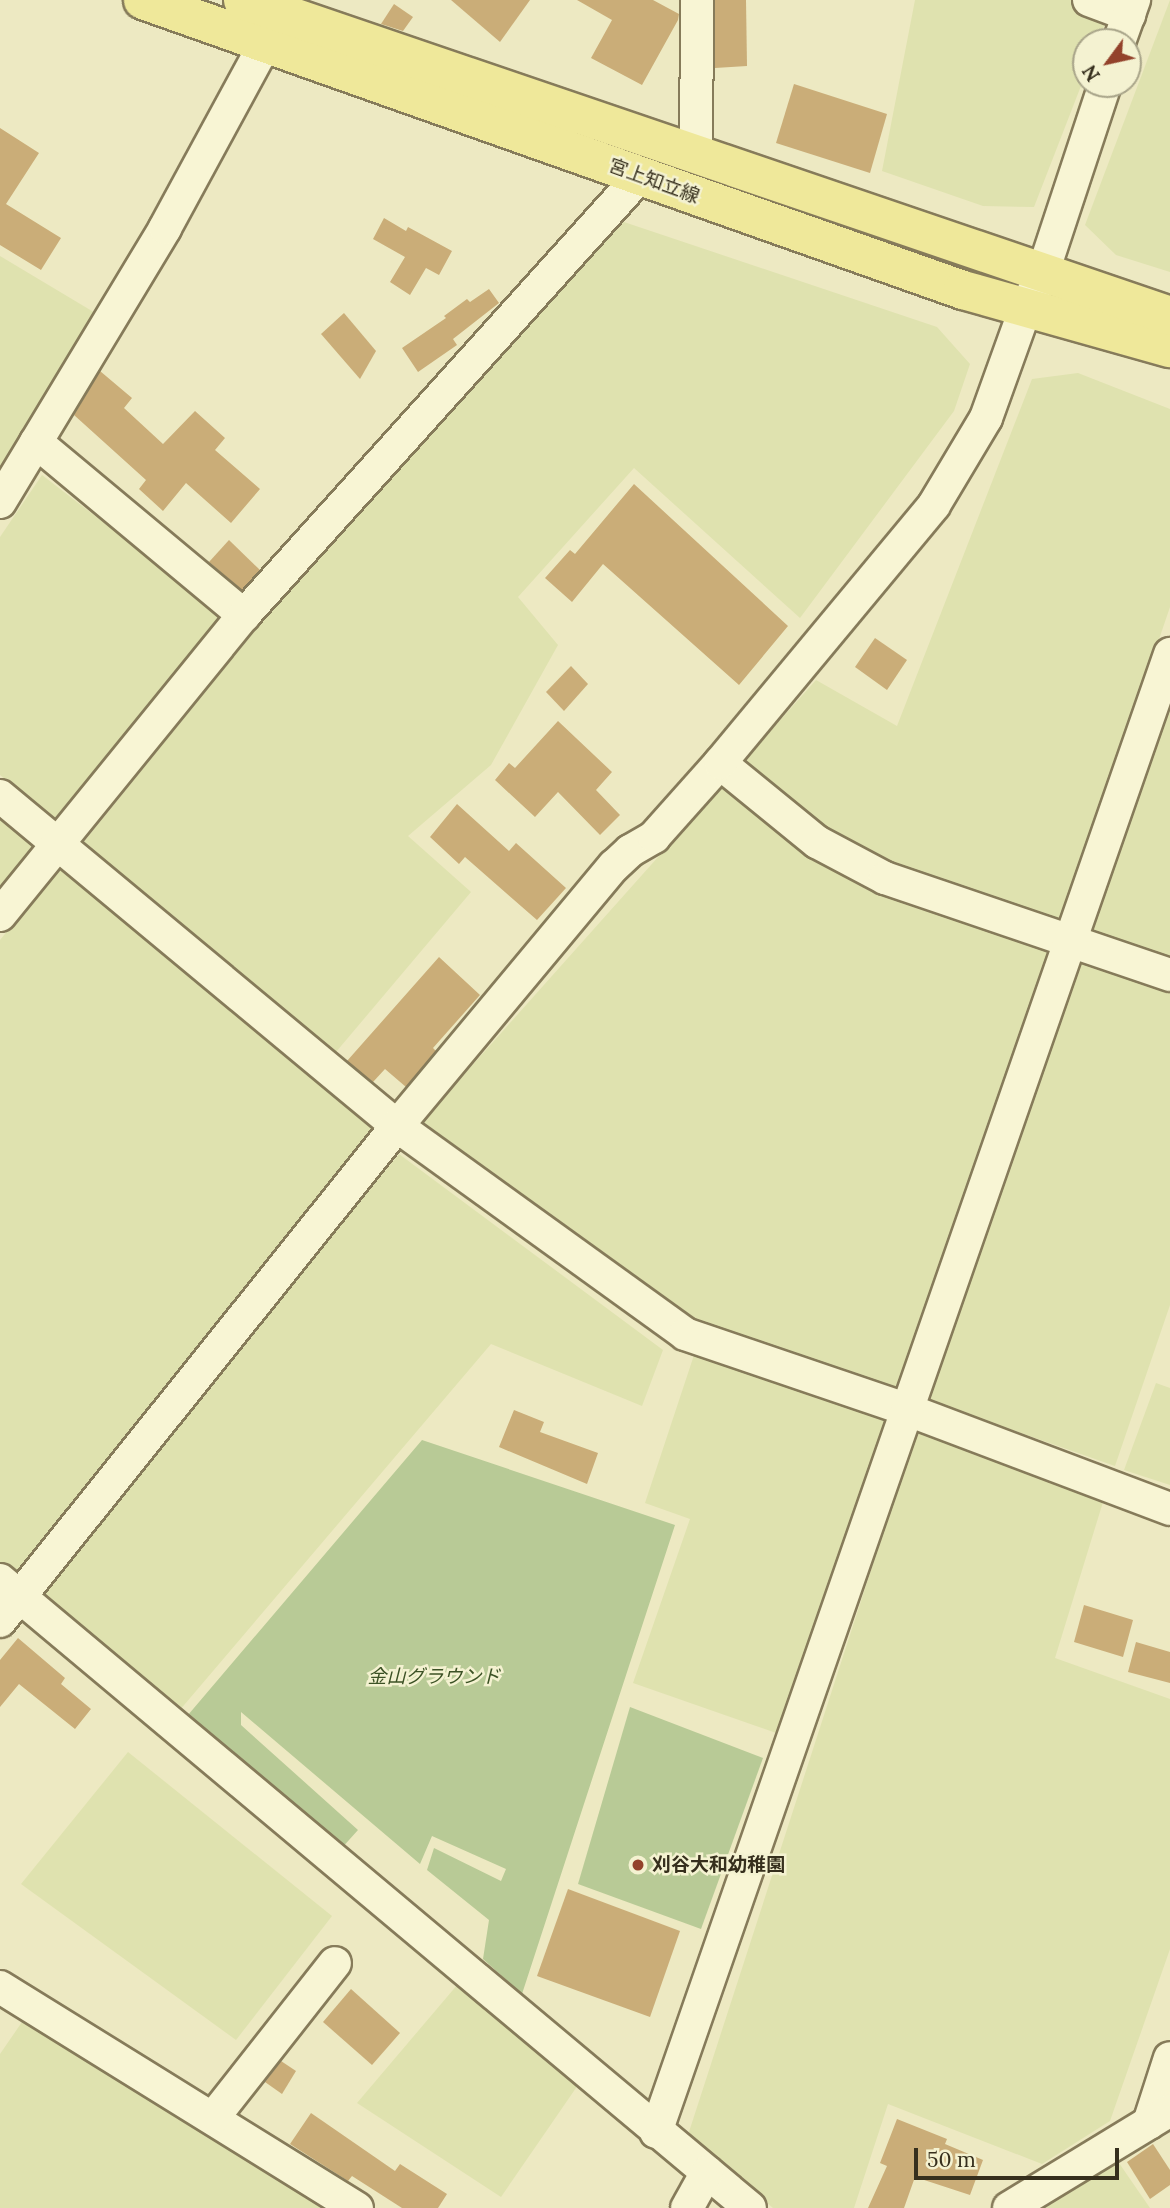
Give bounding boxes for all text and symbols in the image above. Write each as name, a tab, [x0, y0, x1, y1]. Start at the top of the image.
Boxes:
north arrow	[1072, 28, 1142, 98]
text: N	[1077, 61, 1105, 86]
street label: 宮上知立線	[605, 154, 703, 208]
park label: 金山グラウンド	[368, 1666, 500, 1688]
place label: 刈谷大和幼稚園	[652, 1854, 785, 1876]
marker: 刈谷大和幼稚園	[630, 1857, 646, 1873]
scale bar	[918, 2134, 1123, 2178]
text: 50 m	[927, 2146, 976, 2173]

